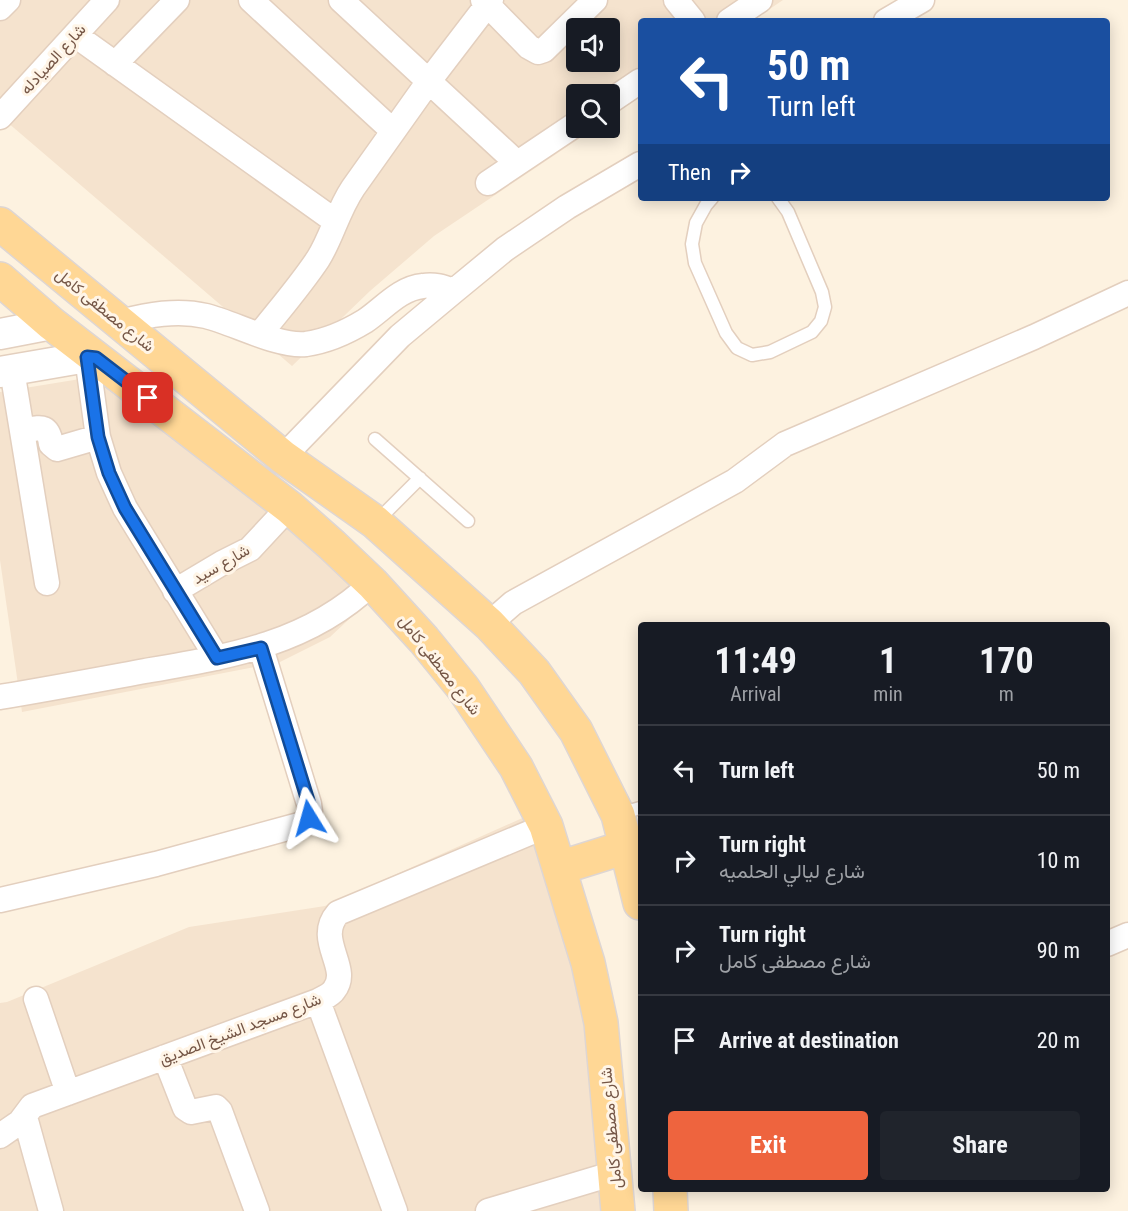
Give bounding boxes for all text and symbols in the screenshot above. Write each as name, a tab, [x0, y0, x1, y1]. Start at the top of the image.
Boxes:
map controls	[566, 18, 620, 138]
button: sound	[566, 18, 620, 72]
street label: شارع الصيادله	[16, 20, 91, 100]
text: 50 m	[767, 41, 850, 90]
icon: left	[668, 42, 746, 120]
button: search	[566, 84, 620, 138]
text: Turn left	[767, 91, 856, 123]
icon: right	[723, 156, 756, 189]
text: Then	[668, 160, 711, 185]
street label: شارع مصطفى كامل	[51, 264, 158, 357]
pin	[122, 372, 173, 423]
icon: arrive	[131, 381, 164, 414]
street label: شارع سيد	[189, 540, 254, 590]
street label: شارع مصطفى كامل	[394, 611, 485, 720]
text: 11:49	[714, 640, 797, 682]
text: 1	[879, 640, 897, 682]
text: 170	[979, 640, 1034, 682]
text: Arrival	[730, 682, 781, 706]
text: min	[873, 682, 903, 706]
text: m	[999, 682, 1014, 706]
icon: left	[668, 754, 701, 787]
text: Turn left	[719, 758, 794, 783]
text: 50 m	[1037, 758, 1080, 783]
position arrow	[277, 786, 341, 850]
text: Turn right	[719, 832, 806, 857]
icon: right	[668, 844, 701, 877]
text: 10 m	[1037, 848, 1080, 873]
text: شارع ليالي الحلميه	[719, 859, 865, 883]
text: Turn right	[719, 922, 806, 947]
icon: right	[668, 934, 701, 967]
text: 90 m	[1037, 938, 1080, 963]
text: شارع مصطفى كامل	[719, 949, 871, 973]
street label: شارع مسجد الشيخ الصديق	[156, 989, 324, 1071]
icon: arrive	[668, 1024, 701, 1057]
text: Arrive at destination	[719, 1028, 899, 1053]
text: 20 m	[1037, 1028, 1080, 1053]
street label: شارع مصطفى كامل	[596, 1066, 628, 1189]
button: Exit	[668, 1111, 868, 1180]
button: Share	[880, 1111, 1080, 1180]

